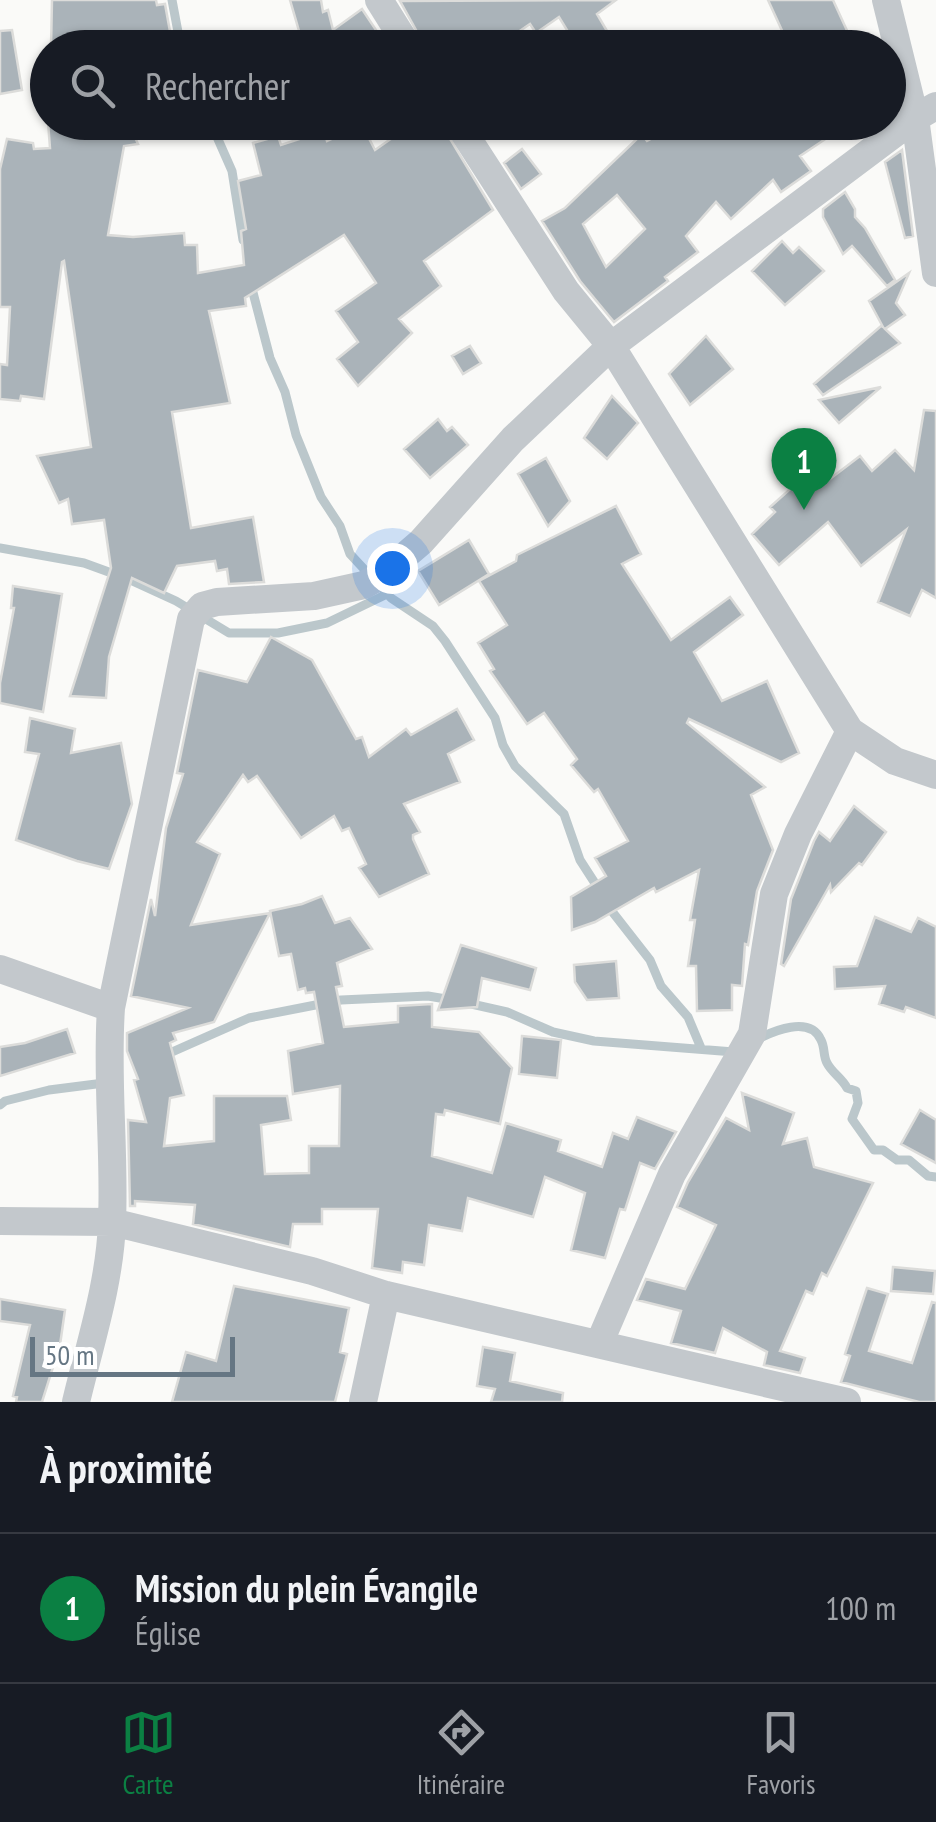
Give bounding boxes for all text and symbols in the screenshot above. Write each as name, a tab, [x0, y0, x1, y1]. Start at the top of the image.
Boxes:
search box	[30, 30, 906, 140]
icon: search	[65, 58, 120, 113]
text: Rechercher	[145, 61, 290, 110]
pin: 1	[772, 428, 836, 510]
your location	[367, 543, 418, 594]
scale bar	[30, 1332, 235, 1376]
text: 50 m	[45, 1336, 94, 1373]
text: À proximité	[40, 1440, 212, 1495]
text: Mission du plein Évangile	[135, 1563, 478, 1612]
text: 1	[65, 1587, 80, 1629]
text: 100 m	[825, 1587, 896, 1629]
text: Église	[135, 1612, 201, 1654]
tab: Carte	[121, 1705, 176, 1802]
tab: Itinéraire	[417, 1705, 505, 1802]
tab: Favoris	[746, 1705, 815, 1802]

